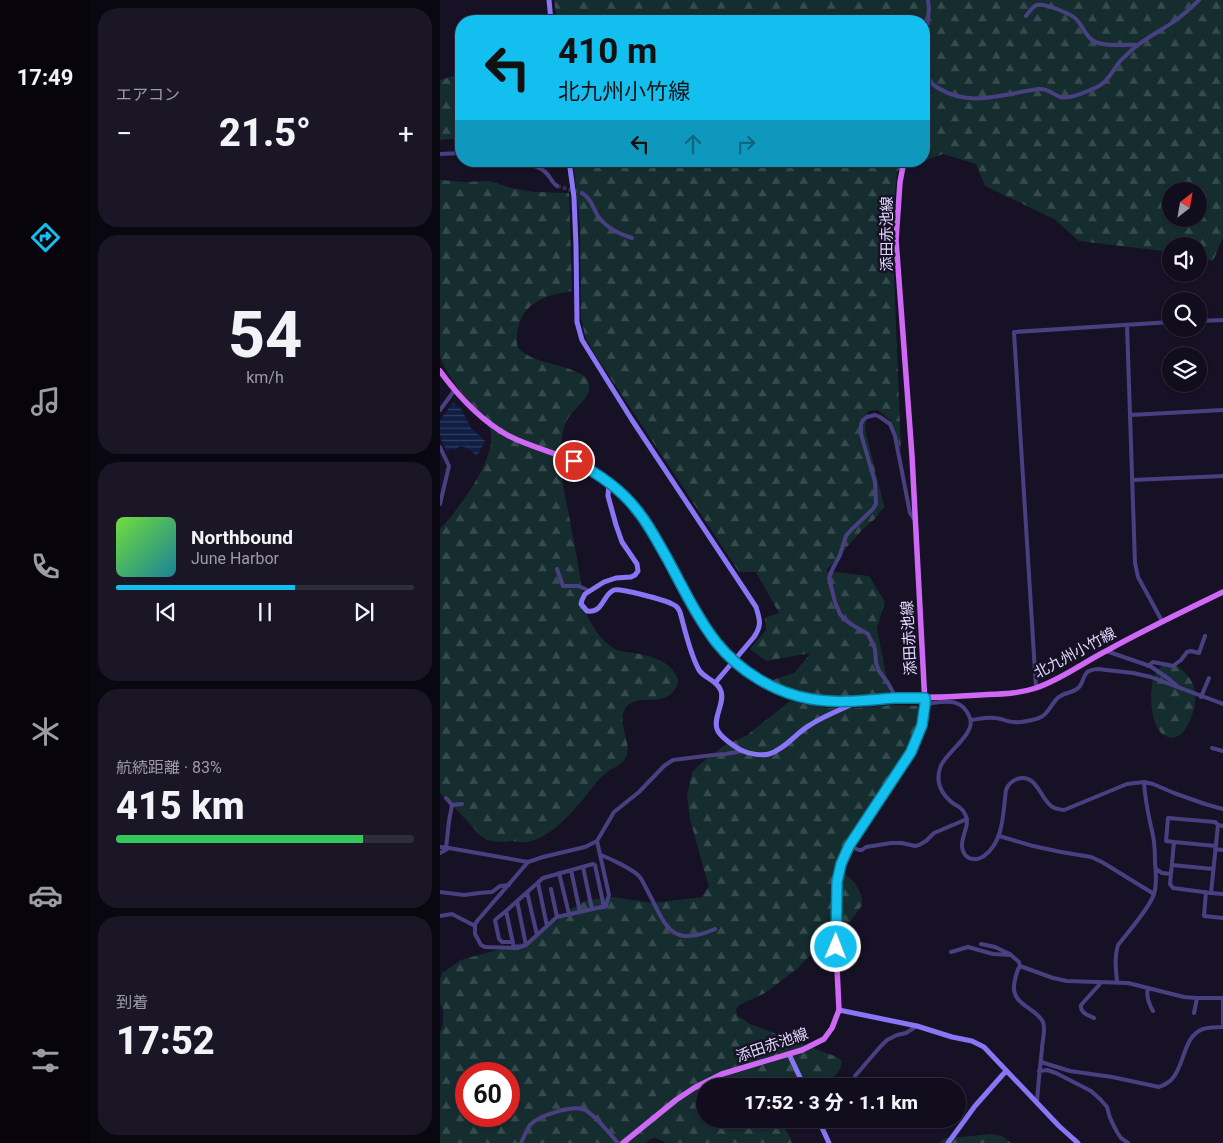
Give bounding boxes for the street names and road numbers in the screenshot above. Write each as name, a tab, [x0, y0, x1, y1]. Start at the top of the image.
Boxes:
street label: 添田赤池線	[878, 196, 896, 272]
street label: 添田赤池線	[898, 600, 920, 676]
street label: 北九州小竹線	[1031, 624, 1119, 682]
street label: 添田赤池線	[734, 1024, 810, 1066]

